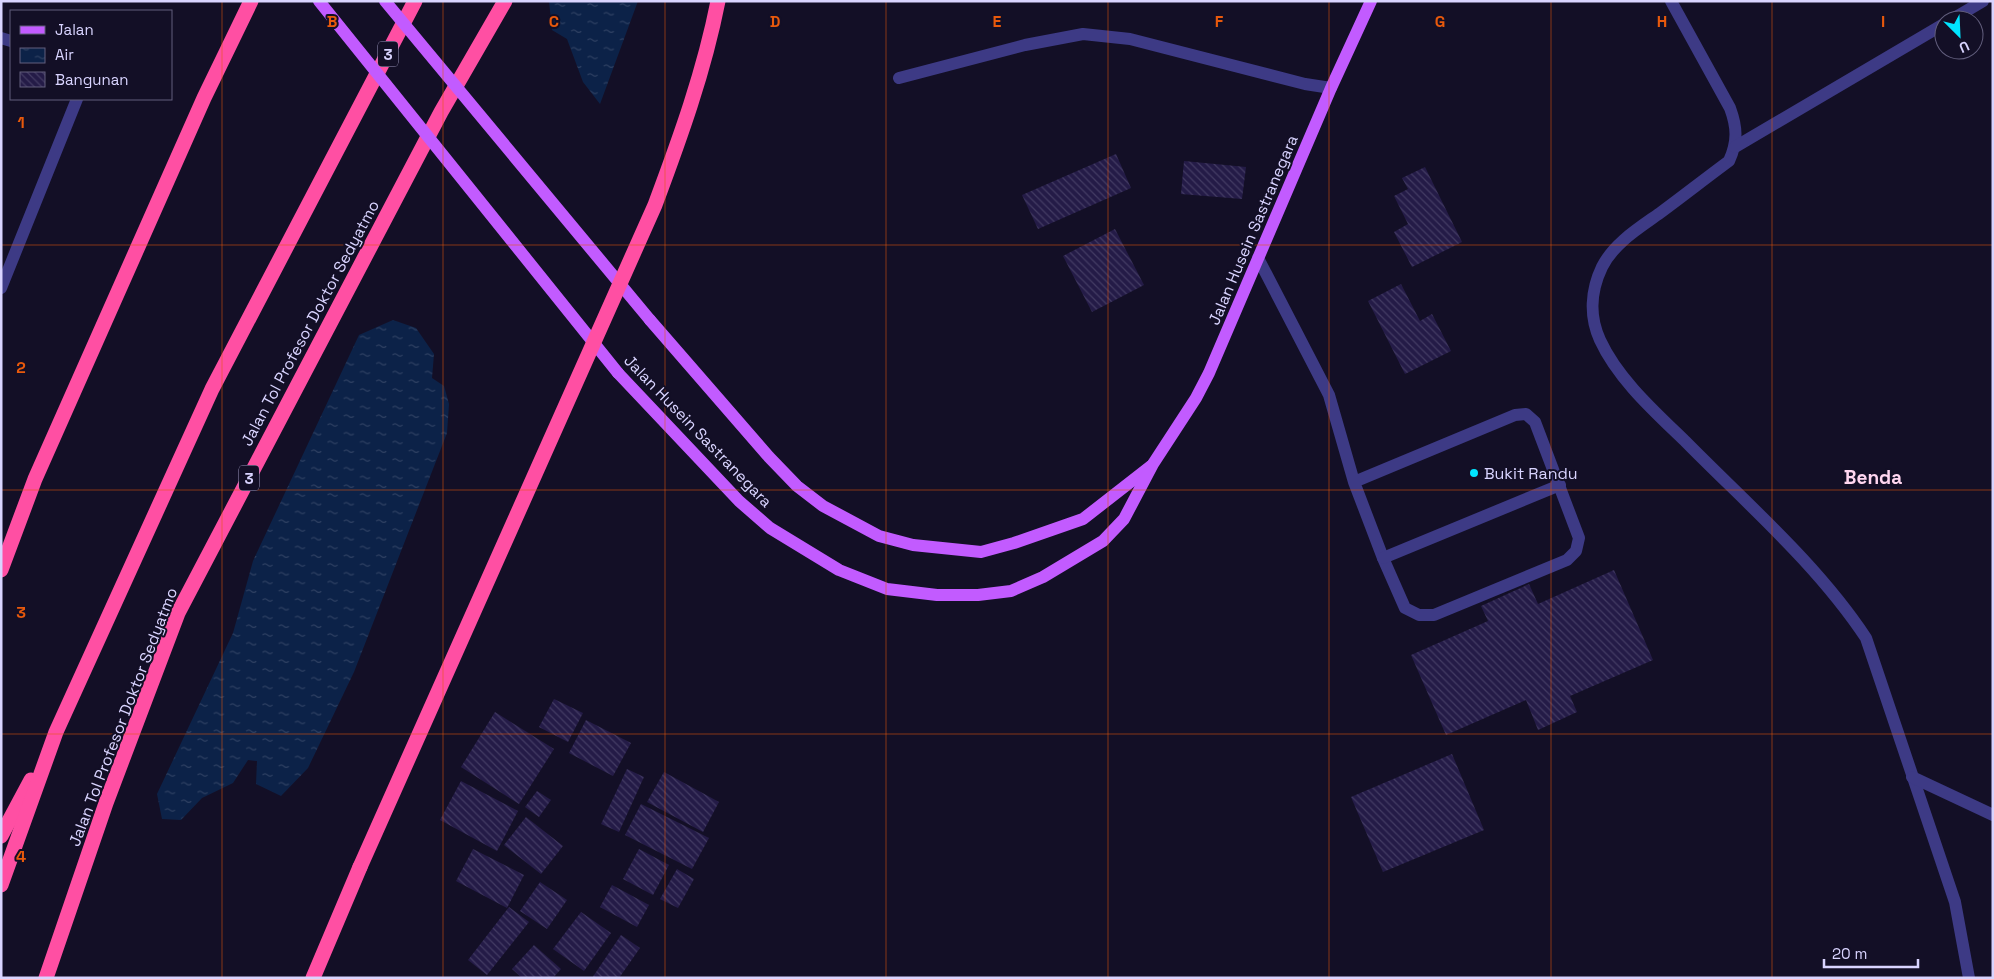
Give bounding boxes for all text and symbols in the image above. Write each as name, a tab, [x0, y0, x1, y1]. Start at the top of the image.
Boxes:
legend	[10, 10, 172, 100]
north arrow	[1934, 10, 1984, 60]
text: B	[327, 11, 337, 32]
text: C	[549, 11, 559, 32]
text: D	[770, 11, 780, 32]
text: E	[993, 11, 1002, 32]
text: F	[1215, 11, 1224, 32]
text: G	[1435, 11, 1445, 32]
text: H	[1657, 11, 1667, 32]
text: I	[1881, 11, 1885, 32]
text: Jalan	[55, 20, 94, 39]
text: U	[1956, 37, 1972, 57]
road number: 3	[378, 42, 398, 66]
text: Air	[55, 45, 74, 64]
text: Bangunan	[55, 70, 129, 89]
text: 1	[17, 112, 25, 133]
street label: Jalan Husein Sastranegara	[1203, 132, 1303, 328]
street label: Jalan Tol Profesor Doktor Sedyatmo	[236, 196, 384, 450]
street label: Jalan Husein Sastranegara	[619, 350, 777, 512]
text: 2	[16, 357, 26, 378]
place label: Bukit Randu	[1484, 463, 1578, 484]
district label: Benda	[1844, 465, 1902, 490]
road number: 3	[239, 466, 259, 490]
marker: Bukit Randu	[1468, 467, 1480, 479]
street label: Jalan Tol Profesor Doktor Sedyatmo	[64, 585, 182, 849]
text: 3	[16, 602, 26, 623]
text: 4	[16, 846, 26, 867]
scale bar	[1824, 936, 1918, 968]
text: 20 m	[1832, 944, 1867, 963]

